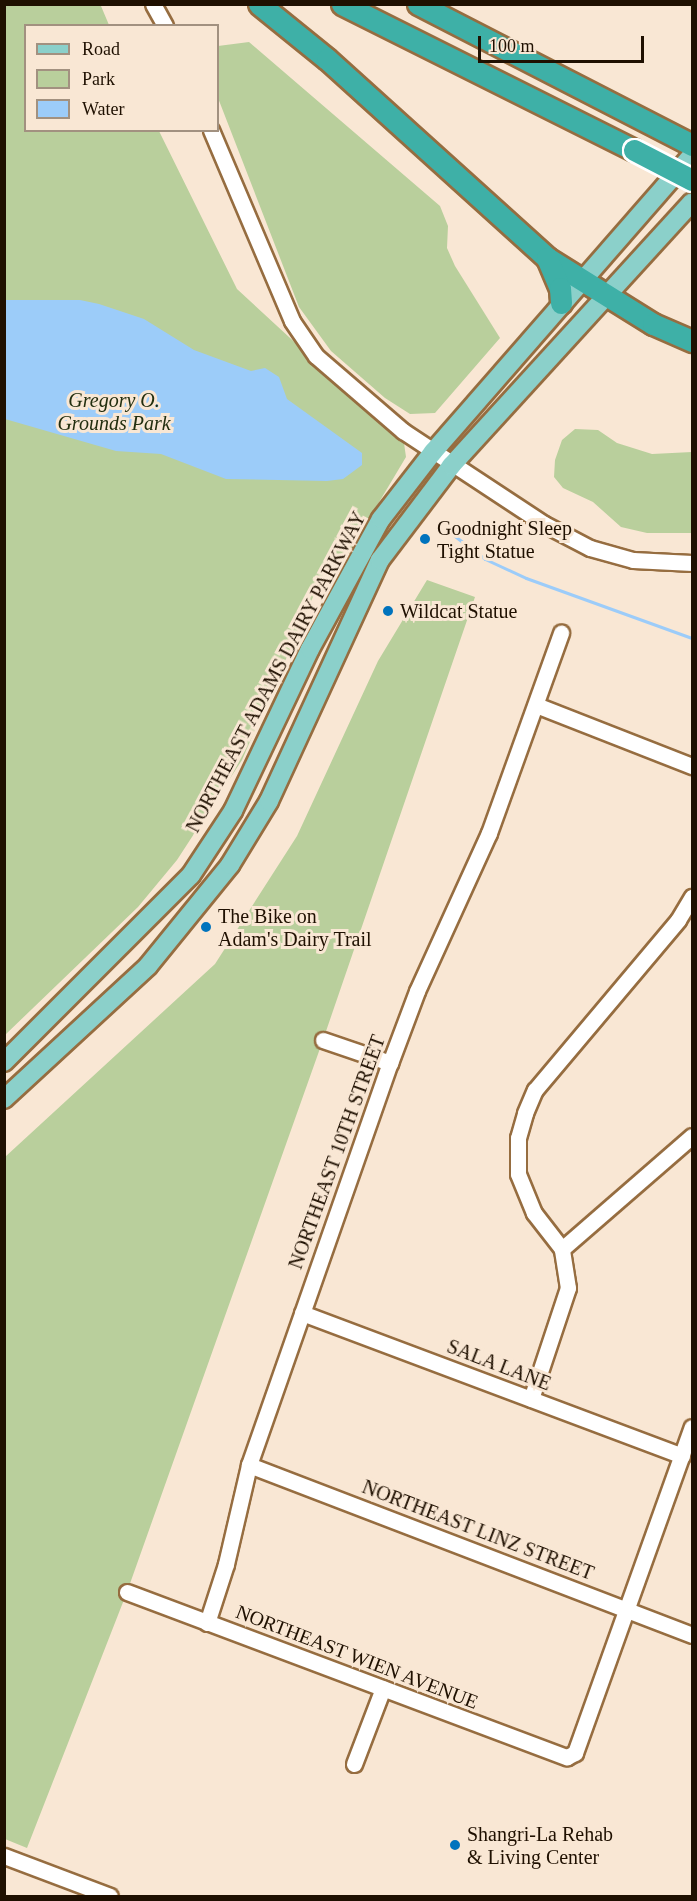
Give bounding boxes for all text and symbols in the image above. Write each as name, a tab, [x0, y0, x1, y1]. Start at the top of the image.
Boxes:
legend	[24, 24, 219, 132]
scale bar	[481, 24, 648, 62]
text: 100 m	[489, 36, 535, 56]
text: Road	[82, 39, 120, 59]
text: Park	[82, 69, 115, 89]
text: Water	[82, 99, 125, 119]
park label: Gregory O. Grounds Park	[57, 389, 171, 436]
street label: NORTHEAST ADAMS DAIRY PARKWAY	[180, 506, 372, 838]
place label: Goodnight Sleep Tight Statue	[437, 516, 572, 563]
marker: Goodnight Sleep Tight Statue	[418, 532, 432, 546]
place label: Wildcat Statue	[400, 599, 517, 623]
marker: Wildcat Statue	[381, 604, 395, 618]
place label: The Bike on Adam's Dairy Trail	[218, 904, 372, 951]
marker: The Bike on Adam's Dairy Trail	[199, 920, 213, 934]
street label: NORTHEAST 10TH STREET	[283, 1032, 391, 1272]
street label: SALA LANE	[443, 1334, 555, 1396]
street label: NORTHEAST LINZ STREET	[359, 1475, 597, 1585]
street label: NORTHEAST WIEN AVENUE	[232, 1599, 482, 1715]
place label: Shangri-La Rehab & Living Center	[467, 1822, 613, 1869]
marker: Shangri-La Rehab & Living Center	[448, 1838, 462, 1852]

